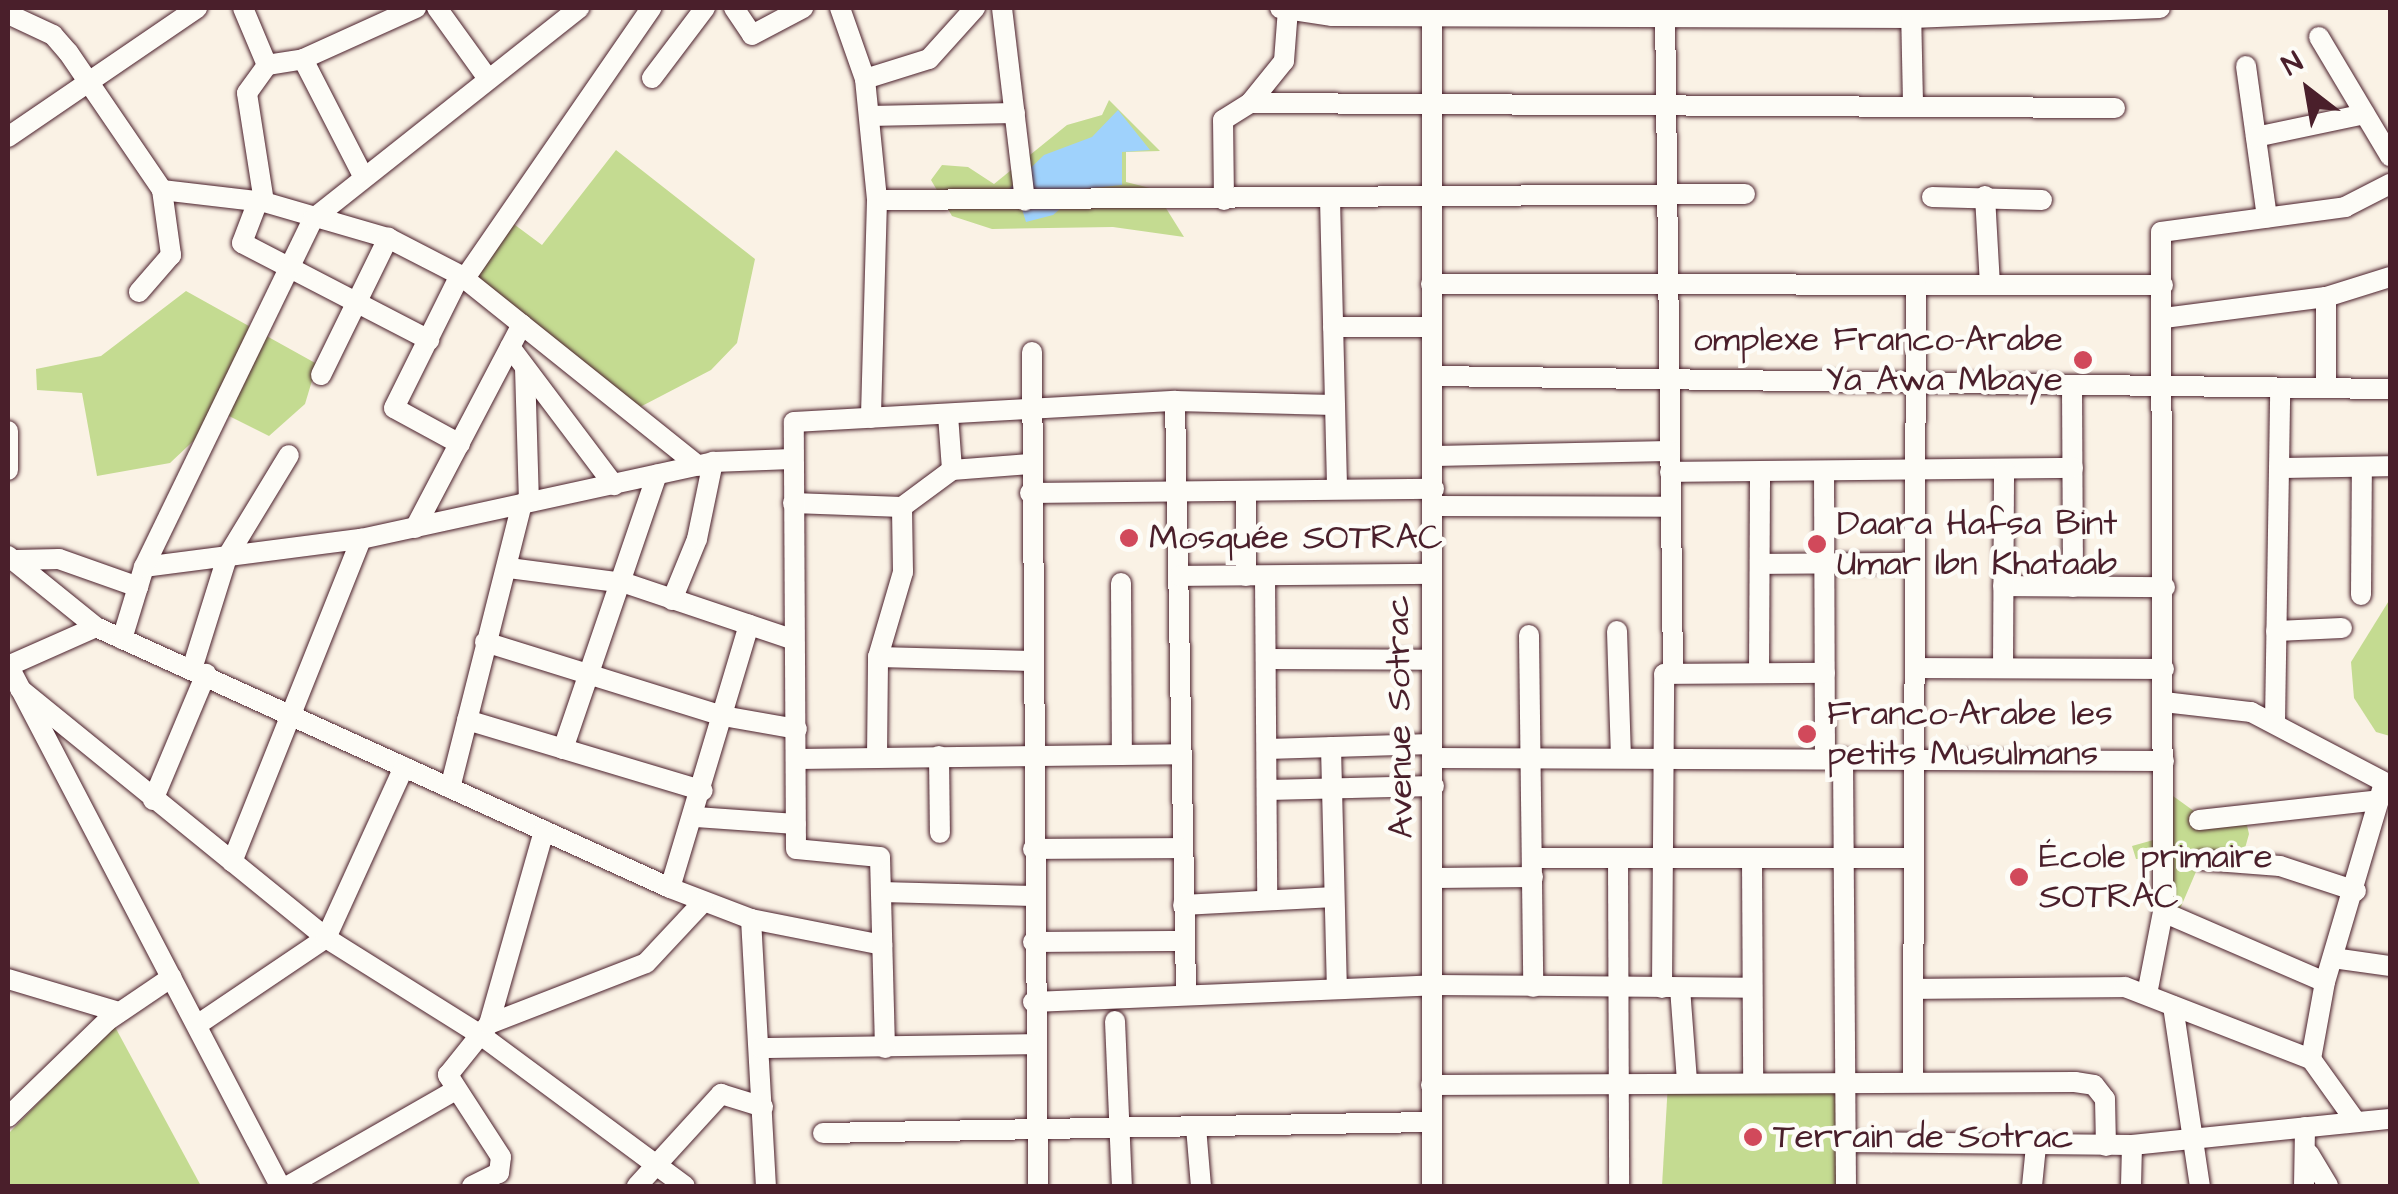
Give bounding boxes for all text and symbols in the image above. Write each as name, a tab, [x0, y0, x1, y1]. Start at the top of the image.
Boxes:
north arrow	[2258, 40, 2358, 140]
text: N	[2275, 43, 2310, 85]
place label: omplexe Franco-Arabe Ya Awa Mbaye	[1693, 319, 2063, 401]
marker: omplexe Franco-Arabe Ya Awa Mbaye	[2072, 349, 2094, 371]
place label: Daara Hafsa Bint Umar Ibn Khataab	[1837, 503, 2117, 585]
place label: Mosquée SOTRAC	[1149, 517, 1443, 559]
marker: Mosquée SOTRAC	[1118, 527, 1140, 549]
marker: Daara Hafsa Bint Umar Ibn Khataab	[1806, 533, 1828, 555]
street label: Avenue Sotrac	[1377, 595, 1423, 839]
place label: Franco-Arabe les petits Musulmans	[1827, 693, 2113, 775]
marker: Franco-Arabe les petits Musulmans	[1796, 723, 1818, 745]
place label: École primaire SOTRAC	[2039, 836, 2273, 918]
marker: École primaire SOTRAC	[2008, 866, 2030, 888]
place label: Terrain de Sotrac	[1773, 1116, 2073, 1158]
marker: Terrain de Sotrac	[1742, 1126, 1764, 1148]

